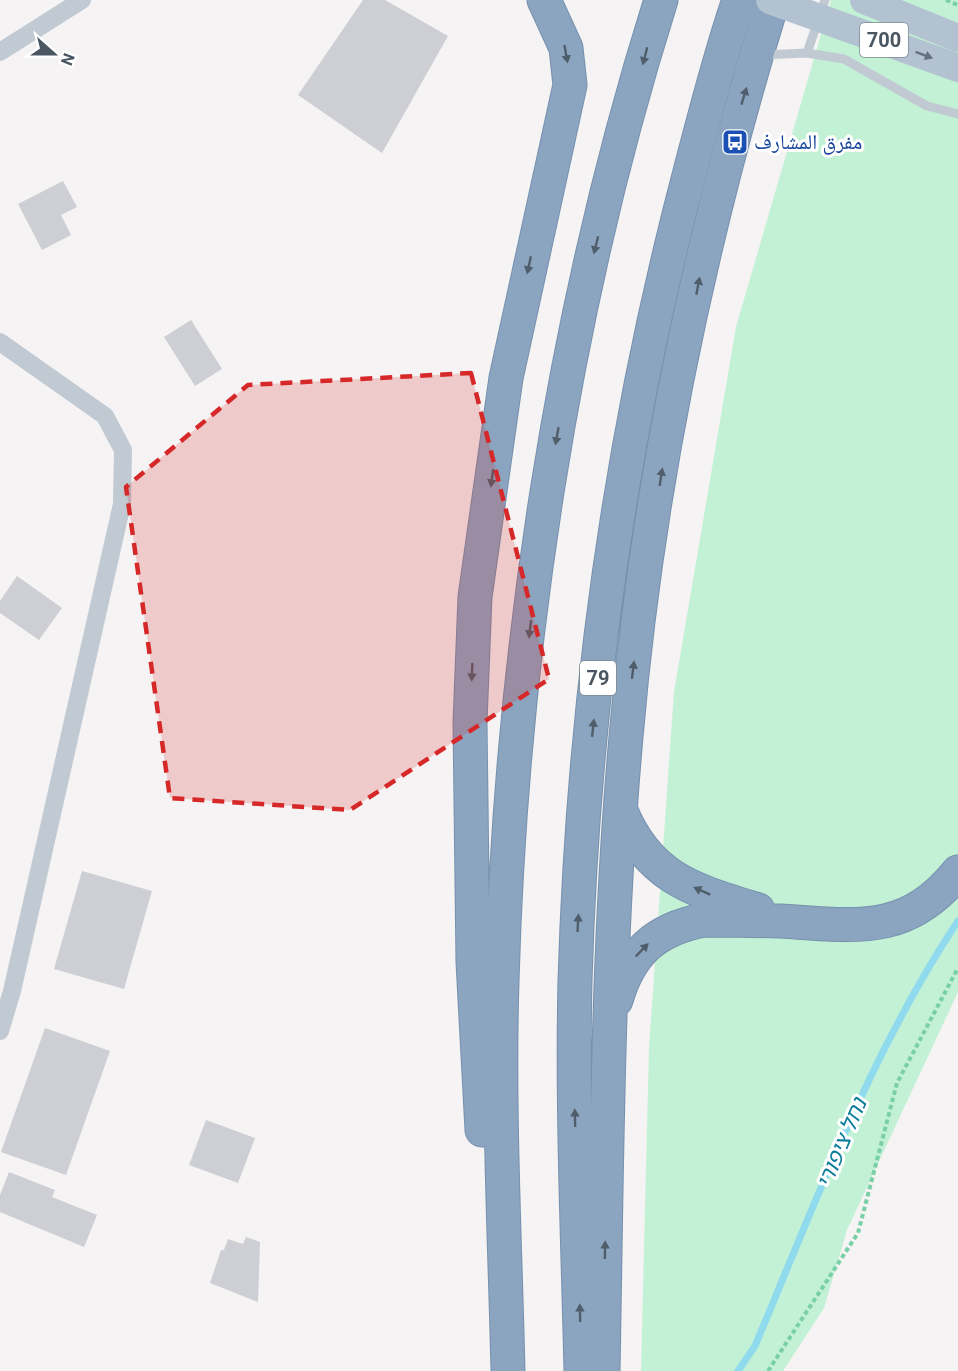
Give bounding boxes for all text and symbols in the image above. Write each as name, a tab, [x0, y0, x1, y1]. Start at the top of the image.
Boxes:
road number: 700	[860, 23, 908, 57]
north arrow	[24, 24, 84, 84]
one-way arrow	[562, 45, 571, 64]
one-way arrow	[640, 47, 649, 65]
one-way arrow	[915, 50, 933, 60]
text: N	[57, 51, 78, 68]
one-way arrow	[739, 87, 749, 105]
bus stop icon: مفرق المشارف	[720, 127, 750, 157]
place label: مفرق المشارف	[754, 130, 862, 155]
one-way arrow	[590, 236, 600, 254]
one-way arrow	[524, 256, 533, 275]
one-way arrow	[694, 276, 703, 295]
one-way arrow	[553, 427, 562, 446]
one-way arrow	[487, 468, 496, 487]
one-way arrow	[656, 468, 665, 487]
one-way arrow	[525, 620, 535, 639]
road number: 79	[580, 661, 616, 695]
one-way arrow	[629, 661, 638, 680]
one-way arrow	[467, 662, 476, 681]
one-way arrow	[588, 719, 598, 738]
one-way arrow	[693, 886, 711, 895]
one-way arrow	[574, 913, 583, 932]
one-way arrow	[635, 944, 649, 958]
water label: נחל ציפורי	[811, 1093, 872, 1192]
one-way arrow	[571, 1108, 580, 1127]
one-way arrow	[601, 1240, 610, 1259]
one-way arrow	[575, 1303, 585, 1322]

